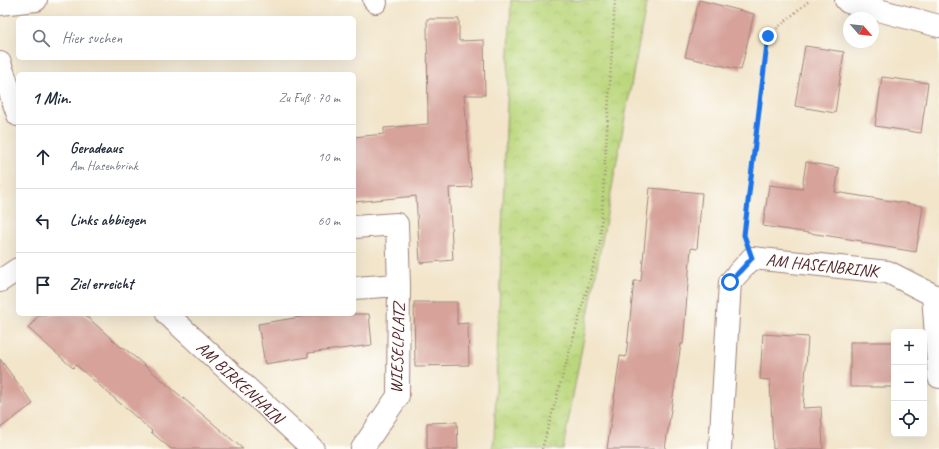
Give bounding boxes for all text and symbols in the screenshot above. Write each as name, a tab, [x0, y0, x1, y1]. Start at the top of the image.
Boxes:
north arrow	[843, 12, 879, 48]
search box	[16, 16, 356, 60]
icon: search	[30, 27, 52, 49]
route end	[759, 27, 777, 45]
text: Hier suchen	[62, 29, 122, 48]
text: 1 Min.	[32, 88, 71, 109]
text: Zu Fuß · 70 m	[279, 90, 340, 106]
text: Geradeaus	[70, 139, 123, 158]
icon: ahead	[32, 146, 54, 168]
text: 10 m	[318, 149, 340, 165]
text: Am Hasenbrink	[70, 158, 138, 174]
icon: left	[32, 210, 54, 232]
text: Links abbiegen	[70, 211, 146, 230]
text: 60 m	[318, 213, 340, 229]
street label: AM HASENBRINK	[765, 249, 881, 282]
route start	[721, 273, 739, 291]
icon: arrive	[32, 274, 54, 296]
text: Ziel erreicht	[70, 275, 133, 294]
street label: WIESELPLATZ	[385, 299, 410, 394]
map controls	[891, 329, 927, 437]
button: +	[891, 329, 927, 365]
street label: AM BIRKENHAIN	[192, 337, 289, 430]
button: −	[891, 365, 927, 401]
button: locate	[891, 401, 927, 437]

